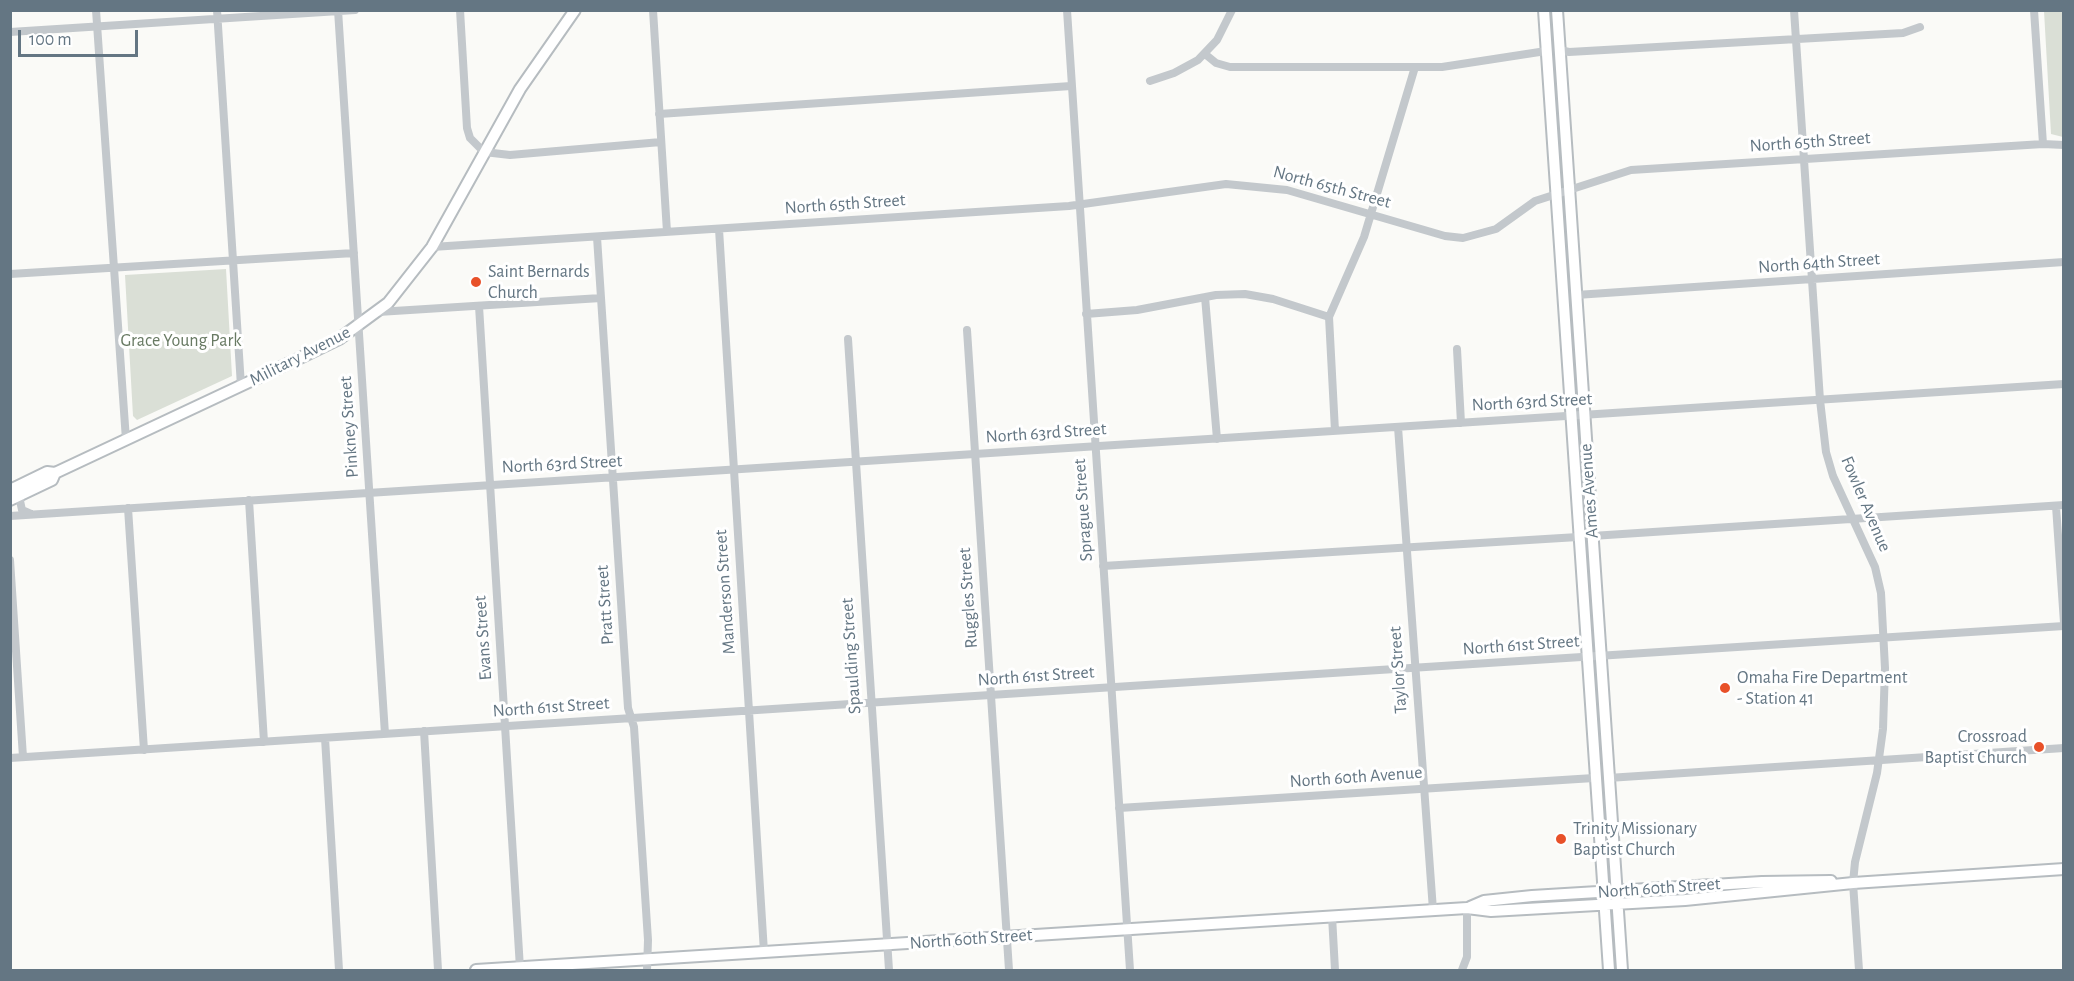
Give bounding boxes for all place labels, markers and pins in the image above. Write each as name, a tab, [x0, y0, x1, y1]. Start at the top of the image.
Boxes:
place label: Saint Bernards Church	[488, 261, 590, 304]
marker: Saint Bernards Church	[469, 275, 483, 289]
place label: Omaha Fire Department - Station 41	[1737, 667, 1908, 710]
marker: Omaha Fire Department - Station 41	[1718, 681, 1732, 695]
place label: Crossroad Baptist Church	[1925, 726, 2027, 768]
marker: Crossroad Baptist Church	[2032, 740, 2046, 754]
place label: Trinity Missionary Baptist Church	[1573, 818, 1697, 860]
marker: Trinity Missionary Baptist Church	[1554, 832, 1568, 846]

